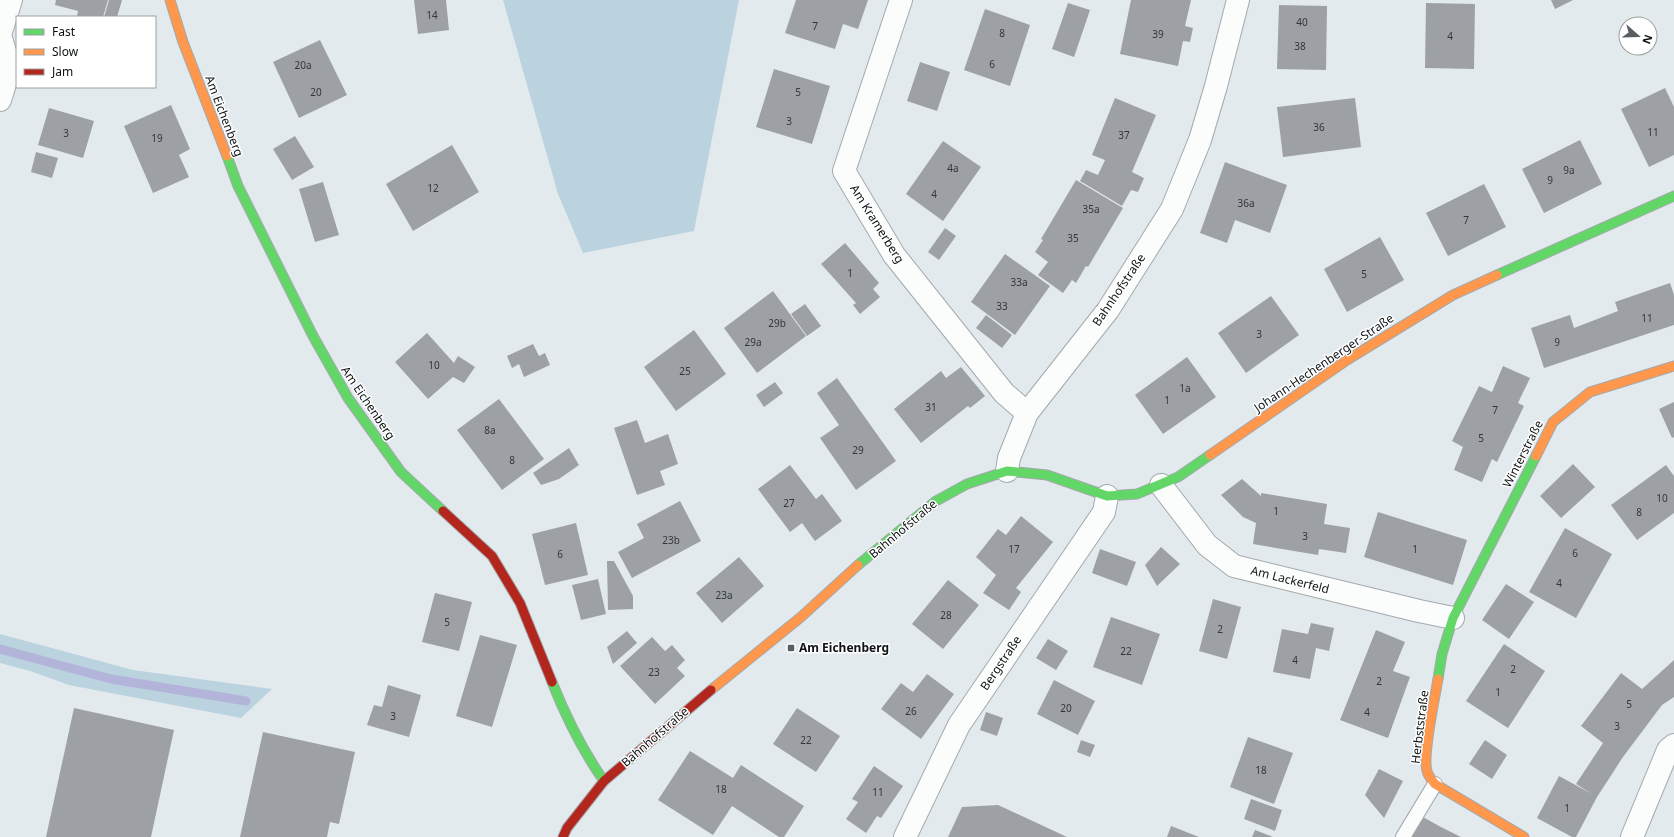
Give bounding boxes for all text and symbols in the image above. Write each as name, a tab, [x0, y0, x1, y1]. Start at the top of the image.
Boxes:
house number: 14	[426, 8, 438, 22]
house number: 40	[1296, 15, 1308, 29]
legend	[16, 16, 156, 88]
north arrow	[1618, 16, 1658, 56]
house number: 7	[812, 19, 818, 33]
text: Fast	[52, 23, 76, 40]
house number: 8	[999, 26, 1005, 40]
house number: 39	[1152, 27, 1164, 41]
house number: 4	[1447, 29, 1453, 43]
text: N	[1639, 33, 1656, 46]
house number: 38	[1294, 39, 1306, 53]
text: Slow	[52, 43, 79, 60]
house number: 6	[989, 57, 995, 71]
house number: 20a	[294, 58, 312, 72]
text: Jam	[51, 63, 73, 80]
street label: Am Eichenberg	[201, 73, 248, 159]
house number: 20	[310, 85, 322, 99]
house number: 5	[795, 85, 801, 99]
house number: 3	[786, 114, 792, 128]
house number: 36	[1313, 120, 1325, 134]
house number: 11	[1647, 125, 1659, 139]
house number: 3	[63, 126, 69, 140]
house number: 37	[1118, 128, 1130, 142]
house number: 19	[151, 131, 163, 145]
house number: 4a	[947, 161, 959, 175]
house number: 9a	[1563, 163, 1575, 177]
house number: 9	[1547, 173, 1553, 187]
house number: 12	[427, 181, 439, 195]
street label: Am Kramerberg	[846, 181, 909, 266]
house number: 4	[931, 187, 937, 201]
house number: 36a	[1237, 196, 1255, 210]
house number: 35a	[1082, 202, 1100, 216]
house number: 7	[1463, 213, 1469, 227]
house number: 35	[1067, 231, 1079, 245]
street label: Bahnhofstraße	[1088, 250, 1149, 329]
house number: 1	[847, 266, 853, 280]
house number: 5	[1361, 267, 1367, 281]
house number: 33a	[1010, 275, 1028, 289]
house number: 33	[996, 299, 1008, 313]
street label: Johann-Hechenberger-Straße	[1250, 309, 1397, 416]
house number: 11	[1641, 311, 1653, 325]
house number: 29b	[768, 316, 786, 330]
house number: 3	[1256, 327, 1262, 341]
house number: 29a	[744, 335, 762, 349]
house number: 9	[1554, 335, 1560, 349]
house number: 10	[428, 358, 440, 372]
street label: Am Eichenberg	[337, 363, 399, 443]
house number: 25	[679, 364, 691, 378]
house number: 1a	[1179, 381, 1191, 395]
house number: 1	[1164, 393, 1170, 407]
house number: 31	[925, 400, 937, 414]
house number: 7	[1492, 403, 1498, 417]
street label: Winterstraße	[1498, 417, 1547, 490]
house number: 8a	[484, 423, 496, 437]
house number: 5	[1478, 431, 1484, 445]
house number: 29	[852, 443, 864, 457]
house number: 8	[509, 453, 515, 467]
house number: 10	[1656, 491, 1668, 505]
street label: Bahnhofstraße	[865, 495, 941, 562]
house number: 27	[783, 496, 795, 510]
house number: 1	[1273, 504, 1279, 518]
house number: 8	[1636, 505, 1642, 519]
house number: 3	[1302, 529, 1308, 543]
house number: 23b	[662, 533, 680, 547]
house number: 17	[1008, 542, 1020, 556]
house number: 1	[1412, 542, 1418, 556]
house number: 6	[1572, 546, 1578, 560]
house number: 6	[557, 547, 563, 561]
street label: Am Lackerfeld	[1249, 562, 1331, 597]
house number: 4	[1556, 576, 1562, 590]
house number: 23a	[715, 588, 733, 602]
house number: 28	[940, 608, 952, 622]
house number: 5	[444, 615, 450, 629]
house number: 2	[1217, 622, 1223, 636]
street label: Bergstraße	[976, 632, 1025, 693]
place label: Am Eichenberg	[799, 639, 889, 656]
marker: Am Eichenberg	[786, 643, 796, 653]
house number: 22	[1120, 644, 1132, 658]
house number: 4	[1292, 653, 1298, 667]
house number: 2	[1510, 662, 1516, 676]
house number: 23	[648, 665, 660, 679]
house number: 2	[1376, 674, 1382, 688]
house number: 1	[1495, 685, 1501, 699]
street label: Herbststraße	[1407, 689, 1432, 765]
house number: 5	[1626, 697, 1632, 711]
house number: 20	[1060, 701, 1072, 715]
street label: Bahnhofstraße	[617, 702, 692, 771]
house number: 26	[905, 704, 917, 718]
house number: 4	[1364, 705, 1370, 719]
house number: 3	[390, 709, 396, 723]
house number: 3	[1614, 719, 1620, 733]
house number: 22	[800, 733, 812, 747]
house number: 18	[1255, 763, 1267, 777]
house number: 18	[715, 782, 727, 796]
house number: 11	[872, 785, 884, 799]
house number: 1	[1564, 801, 1570, 815]

